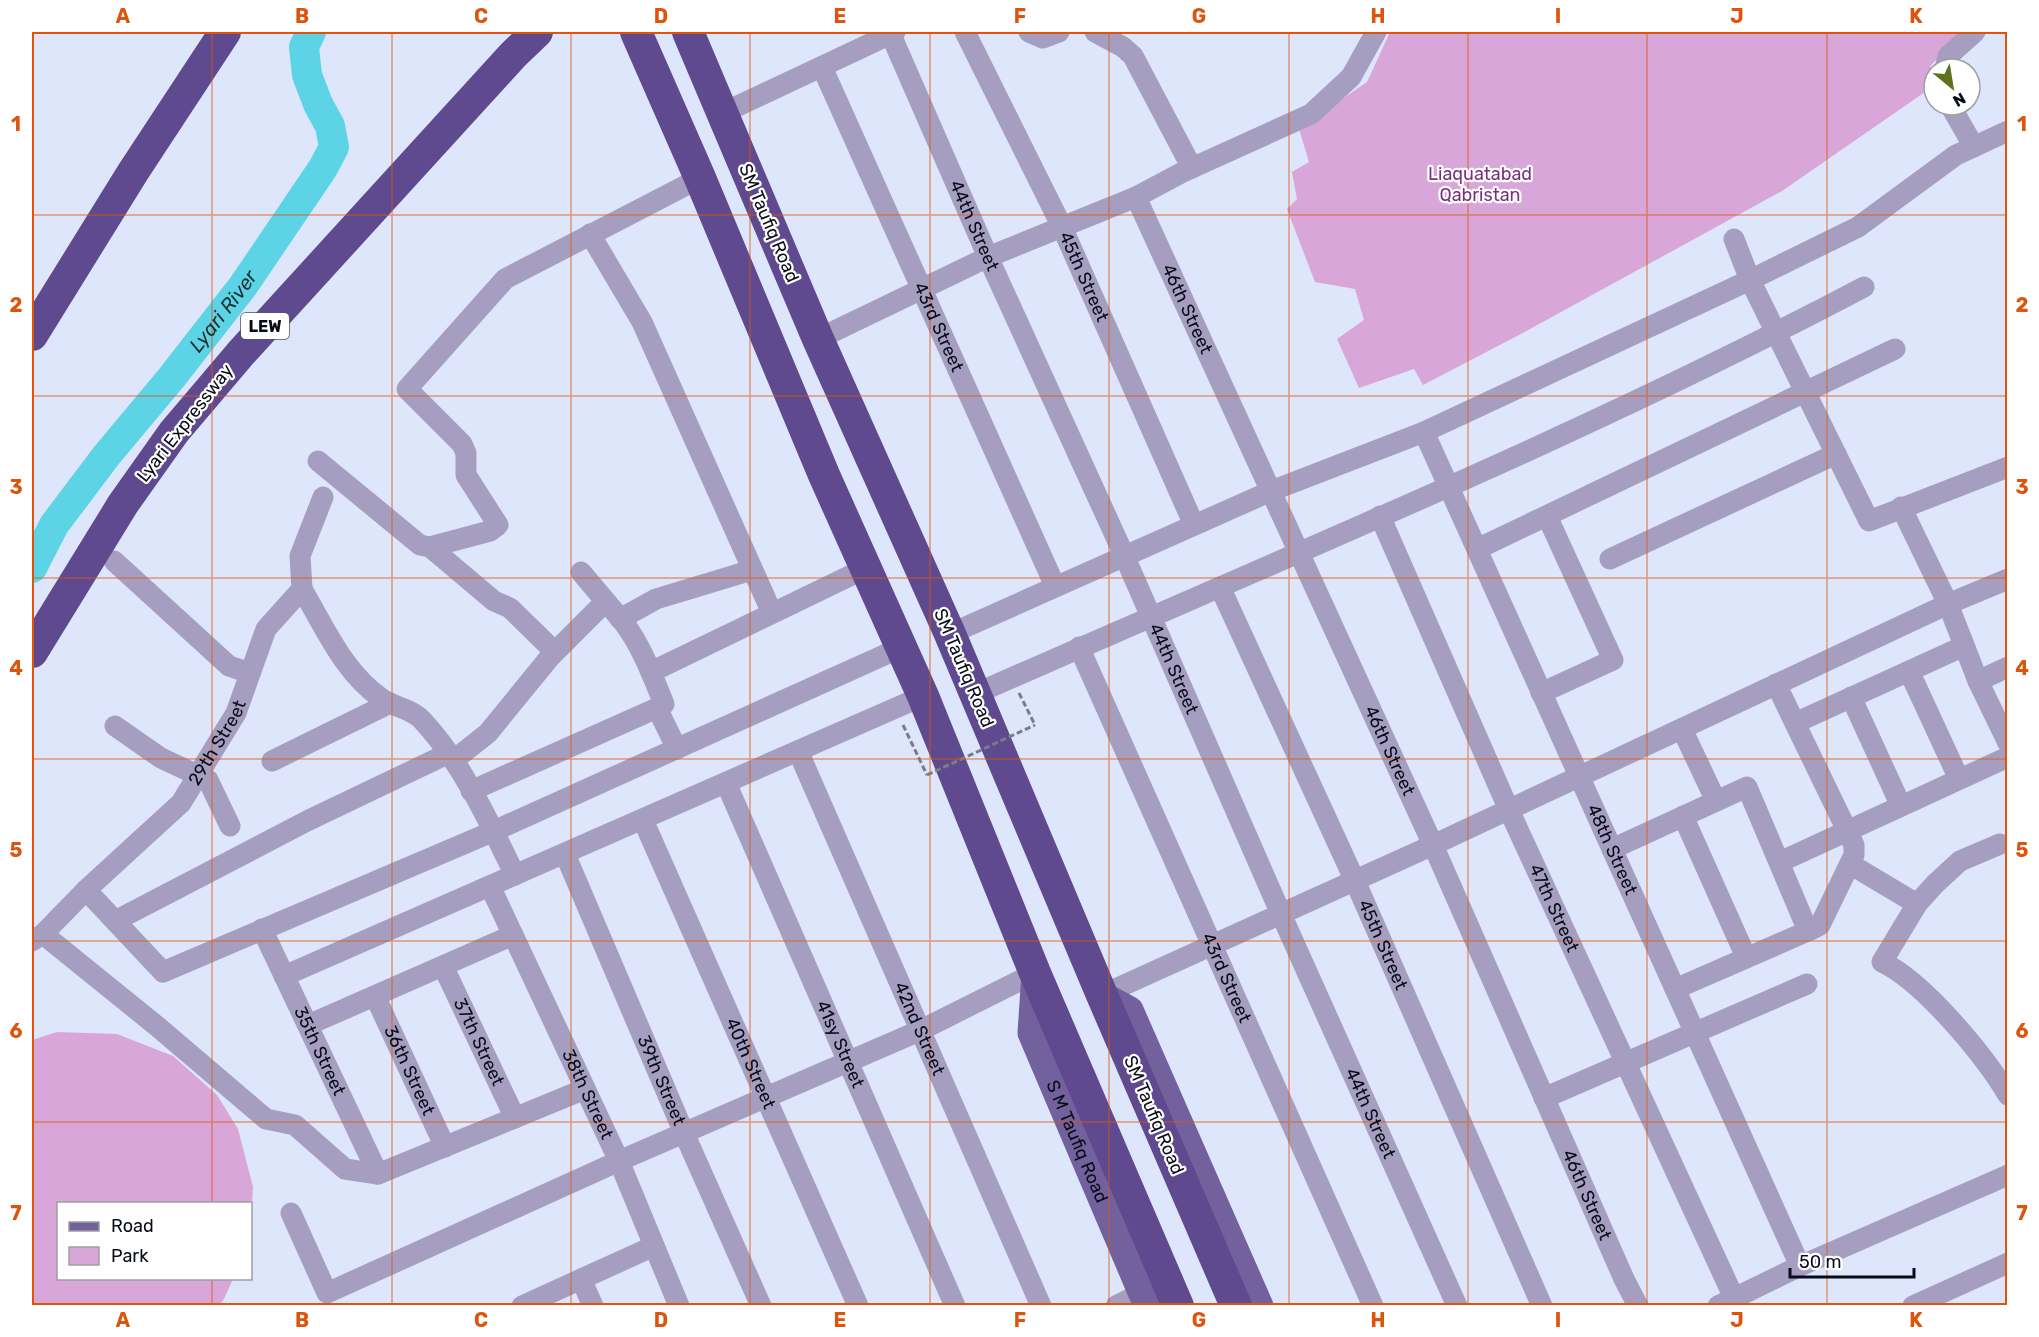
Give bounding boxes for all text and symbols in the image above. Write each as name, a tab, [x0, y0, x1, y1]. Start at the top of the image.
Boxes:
text: A	[116, 4, 131, 28]
text: B	[295, 4, 309, 28]
text: C	[474, 4, 488, 28]
text: D	[654, 4, 668, 28]
text: E	[834, 4, 846, 28]
text: F	[1014, 4, 1026, 28]
text: G	[1192, 4, 1206, 28]
text: H	[1371, 4, 1385, 28]
text: I	[1555, 4, 1561, 28]
text: J	[1730, 4, 1744, 28]
text: K	[1909, 4, 1923, 28]
north arrow	[1922, 57, 1982, 117]
text: N	[1950, 88, 1969, 111]
text: 1	[11, 112, 21, 136]
text: 1	[2017, 112, 2027, 136]
street label: SM Taufiq Road	[734, 160, 804, 286]
park label: Liaquatabad Qabristan	[1428, 163, 1532, 206]
street label: 44th Street	[945, 177, 1004, 274]
street label: 45th Street	[1054, 228, 1114, 325]
street label: 46th Street	[1157, 260, 1217, 357]
water label: Lyari River	[184, 265, 263, 357]
street label: 43rd Street	[909, 279, 968, 375]
text: 2	[10, 293, 23, 317]
text: 2	[2016, 293, 2029, 317]
road number: LEW	[241, 313, 289, 339]
street label: Lyari Expressway	[132, 360, 238, 486]
text: 3	[9, 475, 23, 499]
text: 3	[2015, 475, 2029, 499]
street label: SM Taufiq Road	[929, 605, 999, 731]
street label: 44th Street	[1144, 620, 1203, 718]
text: 4	[9, 656, 23, 680]
text: 4	[2015, 656, 2029, 680]
street label: 29th Street	[183, 697, 251, 789]
street label: 46th Street	[1360, 702, 1420, 799]
street label: 48th Street	[1582, 801, 1642, 898]
text: 5	[10, 838, 23, 862]
text: 5	[2016, 838, 2029, 862]
street label: 47th Street	[1524, 860, 1584, 956]
street label: 45th Street	[1354, 896, 1412, 993]
street label: 43rd Street	[1197, 929, 1256, 1026]
street label: 42nd Street	[889, 978, 950, 1079]
street label: 37th Street	[449, 994, 509, 1089]
street label: 41sy Street	[812, 997, 869, 1091]
street label: 35th Street	[289, 1003, 350, 1099]
street label: 40th Street	[721, 1014, 780, 1112]
text: 6	[9, 1019, 23, 1043]
text: 6	[2015, 1019, 2029, 1043]
street label: 36th Street	[379, 1022, 440, 1119]
street label: 39th Street	[633, 1032, 690, 1129]
street label: 38th Street	[557, 1046, 618, 1143]
street label: SM Taufiq Road	[1119, 1052, 1189, 1178]
street label: 44th Street	[1341, 1064, 1400, 1162]
street label: S M Taufiq Road	[1041, 1077, 1113, 1206]
street label: 46th Street	[1557, 1146, 1616, 1243]
text: 7	[10, 1201, 22, 1225]
text: 7	[2016, 1201, 2028, 1225]
legend	[57, 1202, 252, 1280]
text: Road	[111, 1215, 154, 1237]
scale bar	[1790, 1241, 1914, 1279]
text: Park	[111, 1245, 149, 1267]
text: 50 m	[1799, 1251, 1842, 1273]
text: A	[116, 1308, 131, 1332]
text: B	[295, 1308, 309, 1332]
text: C	[474, 1308, 488, 1332]
text: D	[654, 1308, 668, 1332]
text: E	[834, 1308, 846, 1332]
text: F	[1014, 1308, 1026, 1332]
text: G	[1192, 1308, 1206, 1332]
text: H	[1371, 1308, 1385, 1332]
text: I	[1555, 1308, 1561, 1332]
text: J	[1730, 1308, 1744, 1332]
text: K	[1909, 1308, 1923, 1332]

